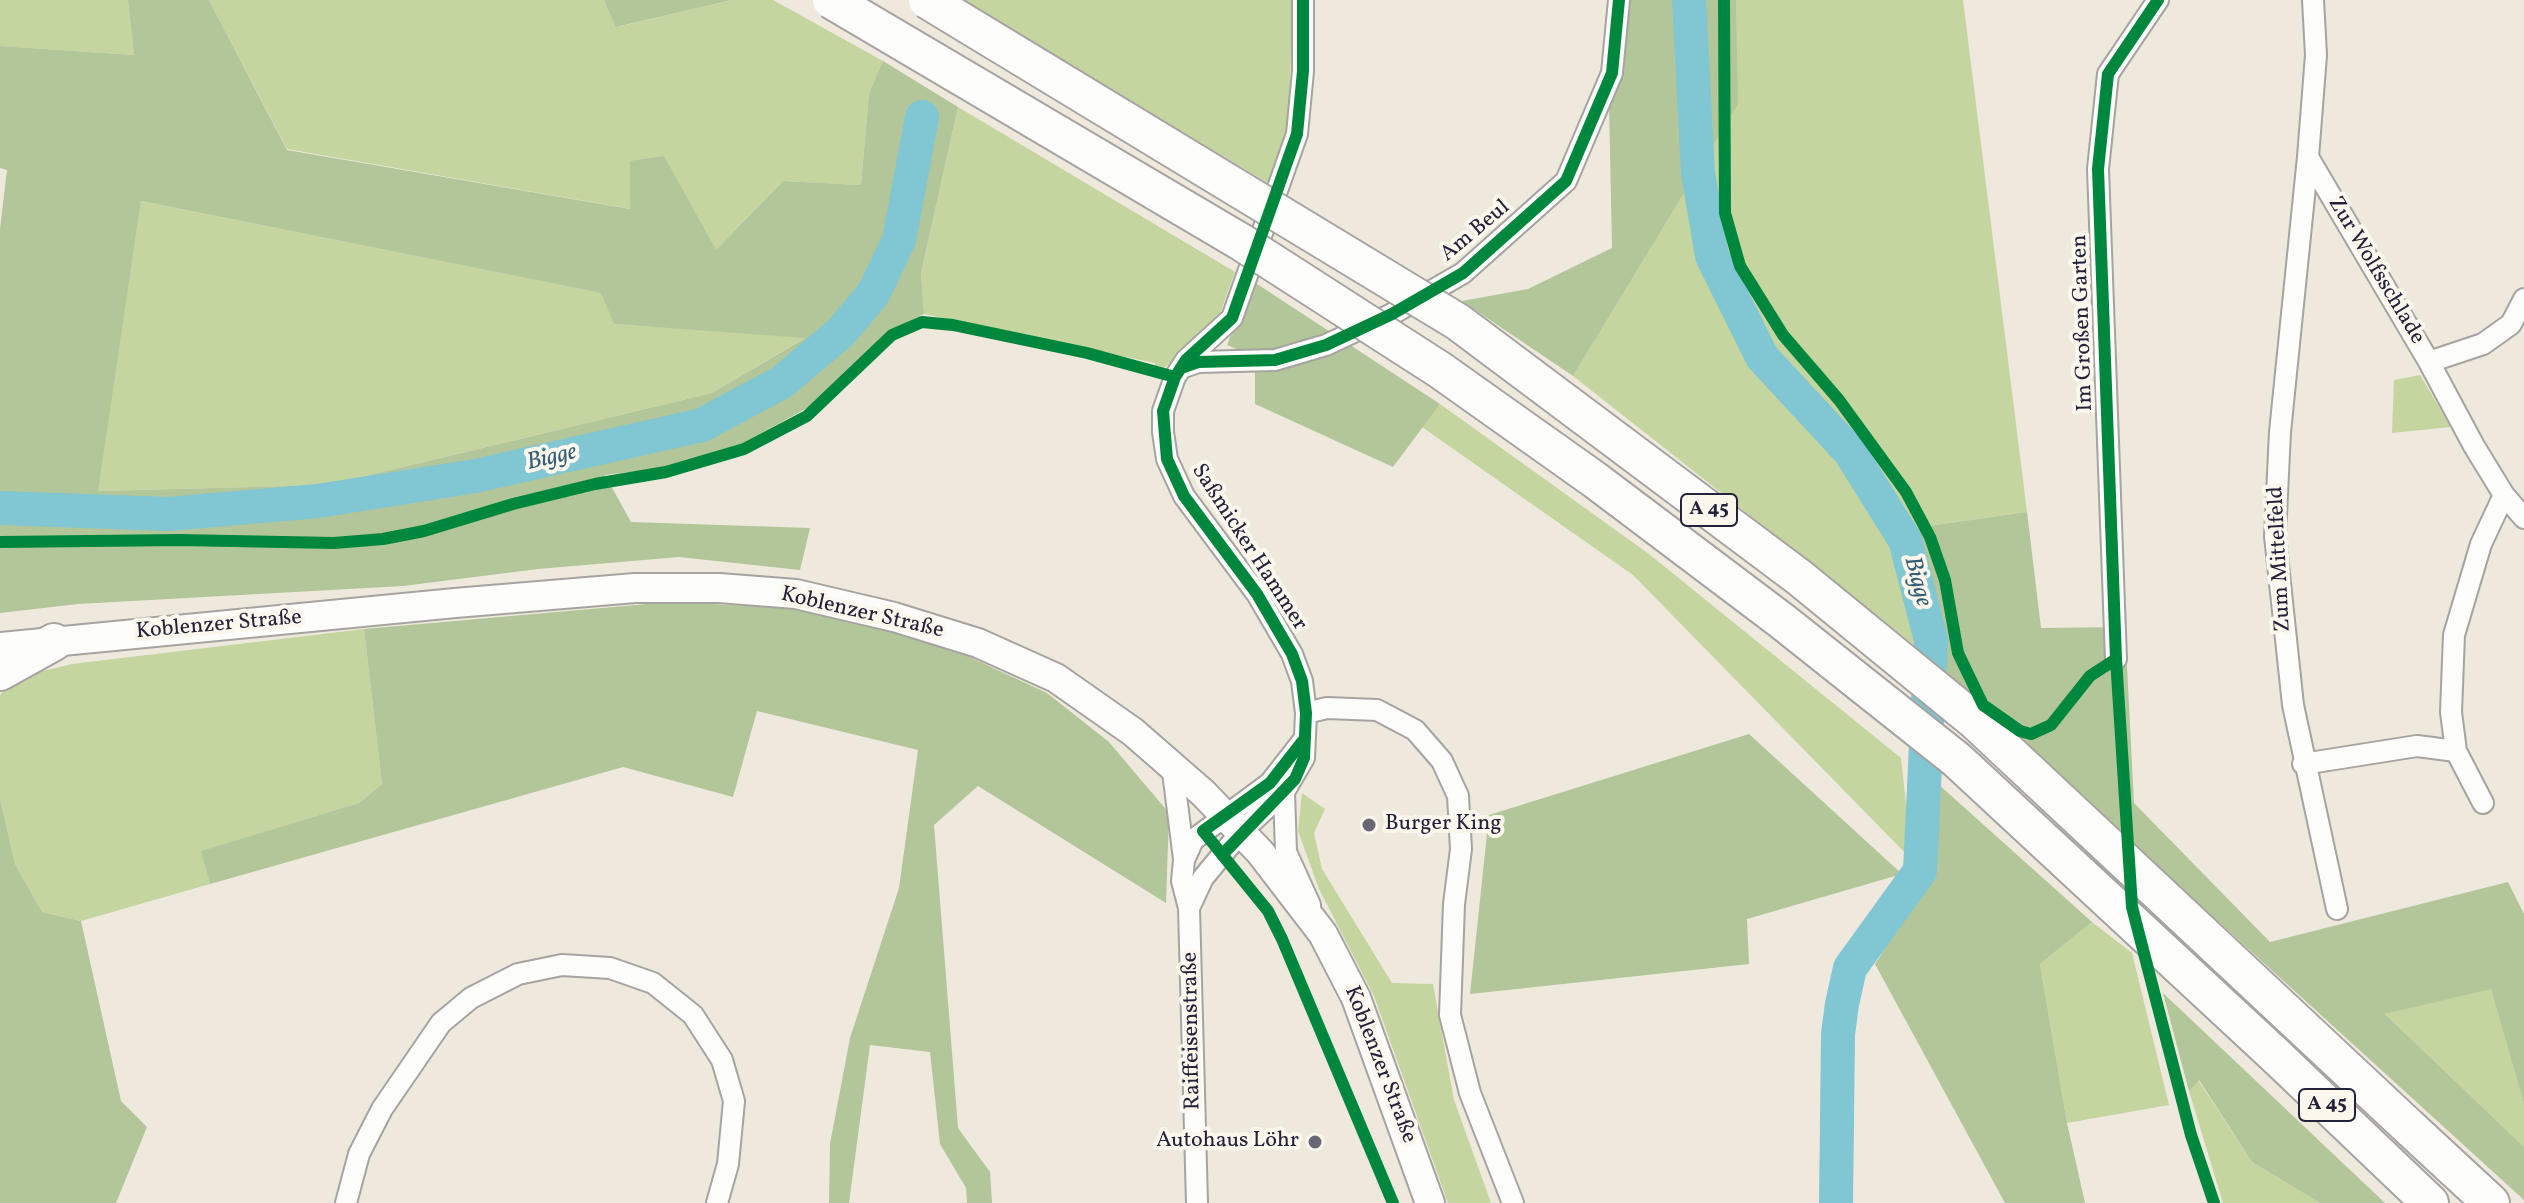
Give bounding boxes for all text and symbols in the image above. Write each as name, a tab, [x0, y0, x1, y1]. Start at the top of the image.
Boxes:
street label: Zur Wolfsschlade	[2321, 192, 2429, 350]
street label: Am Beul	[1436, 195, 1516, 269]
street label: Im Großen Garten	[2068, 234, 2100, 412]
water label: Bigge	[524, 439, 580, 479]
street label: Saßmicker Hammer	[1184, 460, 1312, 636]
street label: Zum Mittelfeld	[2264, 485, 2298, 633]
road number: A 45	[1681, 494, 1737, 526]
water label: Bigge	[1896, 554, 1936, 610]
street label: Koblenzer Straße	[778, 582, 946, 646]
street label: Koblenzer Straße	[135, 606, 303, 646]
place label: Burger King	[1385, 812, 1502, 838]
marker: Burger King	[1360, 816, 1378, 834]
street label: Raiffeisenstraße	[1178, 952, 1208, 1110]
street label: Koblenzer Straße	[1337, 983, 1421, 1147]
road number: A 45	[2299, 1089, 2355, 1121]
place label: Autohaus Löhr	[1156, 1129, 1299, 1155]
marker: Autohaus Löhr	[1306, 1133, 1324, 1151]

